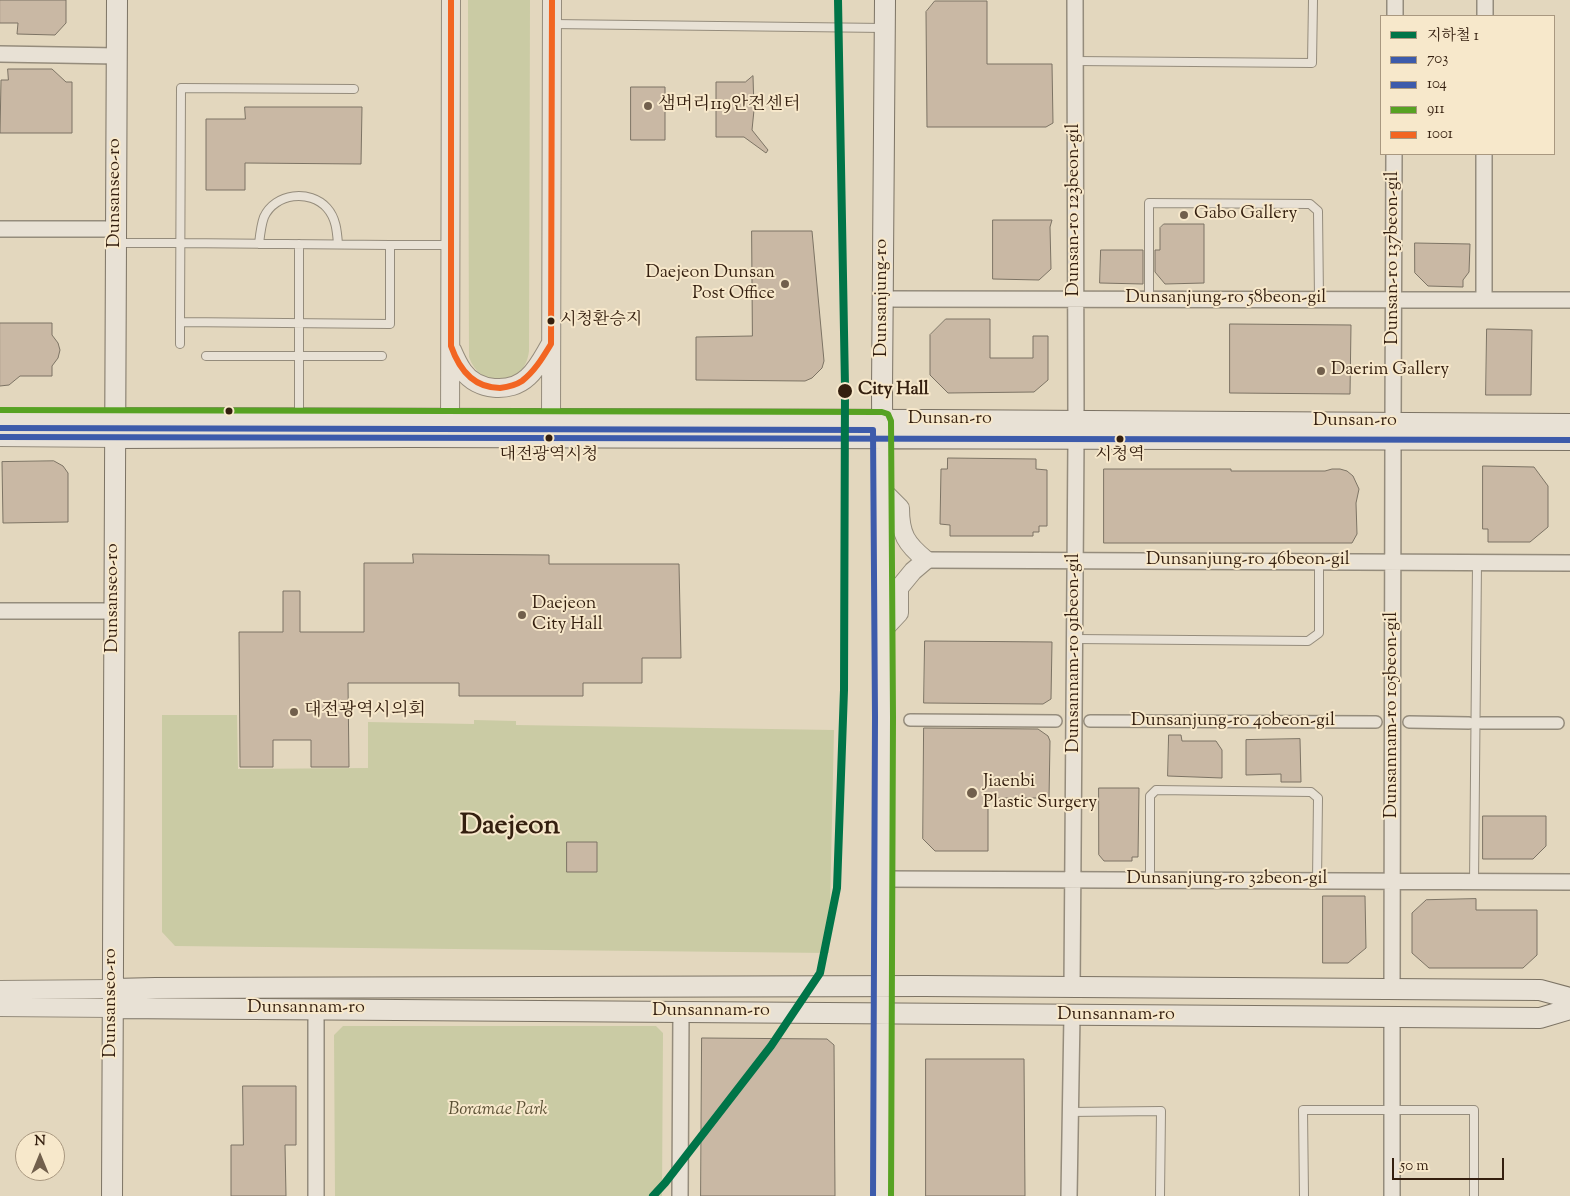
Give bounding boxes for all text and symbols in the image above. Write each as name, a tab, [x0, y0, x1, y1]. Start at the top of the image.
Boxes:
legend	[1380, 15, 1555, 155]
text: 지하철 1	[1427, 26, 1479, 47]
text: 703	[1427, 49, 1448, 70]
text: 104	[1427, 74, 1447, 95]
place label: 샘머리119안전센터	[658, 95, 801, 117]
text: 911	[1427, 99, 1445, 120]
marker: 샘머리119안전센터	[642, 100, 654, 112]
street label: Dunsan-ro 123beon-gil	[1064, 124, 1086, 296]
text: 1001	[1427, 124, 1453, 145]
street label: Dunsanseo-ro	[105, 138, 127, 248]
street label: Dunsan-ro 137beon-gil	[1383, 171, 1405, 345]
place label: Gabo Gallery	[1194, 204, 1297, 226]
marker: Gabo Gallery	[1178, 209, 1190, 221]
street label: Dunsanjung-ro	[872, 239, 894, 357]
place label: Daejeon Dunsan Post Office	[645, 263, 775, 306]
marker: Daejeon Dunsan Post Office	[779, 278, 791, 290]
street label: Dunsanjung-ro 58beon-gil	[1126, 288, 1326, 310]
place label: 시청환승지	[560, 311, 642, 331]
marker: 시청환승지	[546, 316, 556, 326]
place label: Daerim Gallery	[1331, 360, 1449, 382]
marker: Daerim Gallery	[1315, 365, 1327, 377]
place label: City Hall	[858, 380, 929, 402]
marker: City Hall	[836, 382, 854, 400]
unlabelled marker	[224, 406, 234, 416]
street label: Dunsan-ro	[908, 409, 992, 431]
street label: Dunsan-ro	[1313, 411, 1397, 433]
marker: 대전광역시청	[544, 433, 554, 443]
marker: 시청역	[1115, 434, 1125, 444]
place label: 대전광역시청	[500, 446, 598, 466]
place label: 시청역	[1095, 446, 1145, 466]
street label: Dunsanseo-ro	[103, 543, 125, 653]
street label: Dunsanjung-ro 46beon-gil	[1146, 550, 1350, 572]
street label: Dunsannam-ro 91beon-gil	[1064, 553, 1086, 753]
place label: Daejeon City Hall	[532, 594, 603, 636]
marker: Daejeon City Hall	[516, 609, 528, 621]
street label: Dunsannam-ro 105beon-gil	[1382, 612, 1404, 818]
place label: 대전광역시의회	[304, 701, 426, 723]
marker: 대전광역시의회	[288, 706, 300, 718]
street label: Dunsanjung-ro 40beon-gil	[1131, 711, 1335, 733]
place label: Jiaenbi Plastic Surgery	[983, 772, 1097, 814]
marker: Jiaenbi Plastic Surgery	[965, 786, 979, 800]
district label: Daejeon	[460, 811, 560, 845]
street label: Dunsanjung-ro 32beon-gil	[1126, 869, 1328, 891]
street label: Dunsanseo-ro	[101, 948, 123, 1058]
street label: Dunsannam-ro	[247, 998, 365, 1020]
street label: Dunsannam-ro	[652, 1001, 770, 1023]
street label: Dunsannam-ro	[1057, 1005, 1175, 1027]
park label: Boramae Park	[448, 1100, 548, 1122]
north arrow	[15, 1131, 65, 1181]
text: N	[34, 1132, 46, 1152]
scale bar	[1395, 1148, 1508, 1180]
text: 50 m	[1400, 1156, 1429, 1177]

